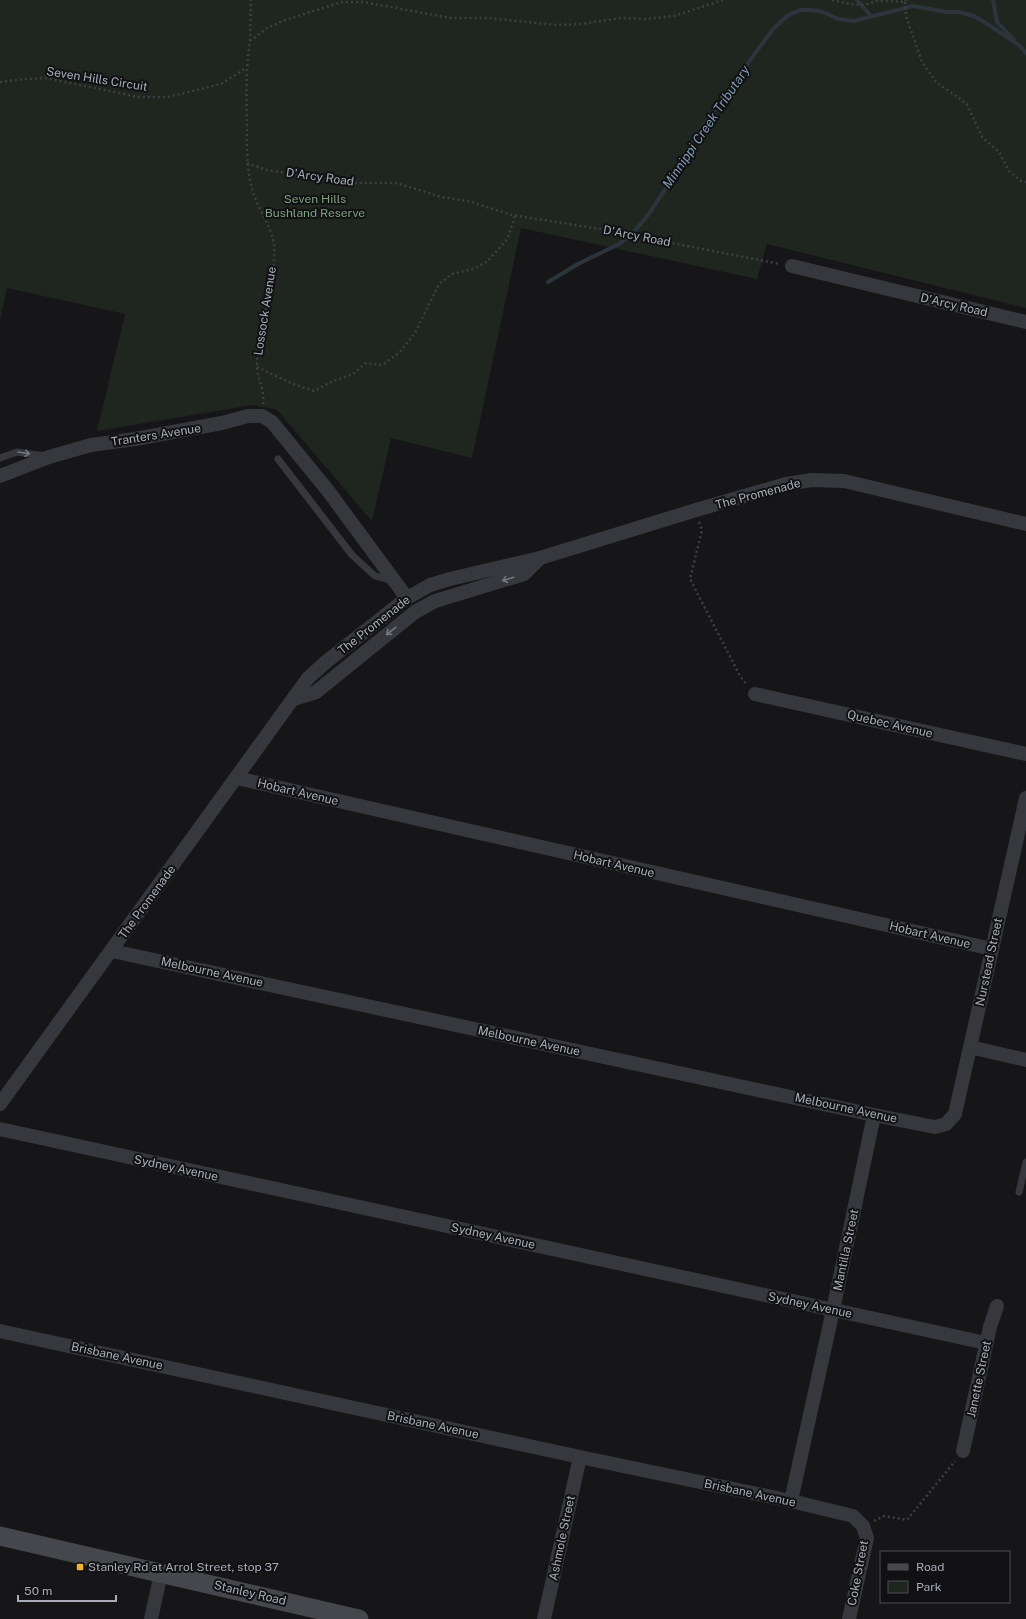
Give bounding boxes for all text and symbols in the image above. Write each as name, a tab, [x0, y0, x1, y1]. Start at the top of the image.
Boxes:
water label: Minnippi Creek Tributary	[659, 63, 753, 191]
street label: Seven Hills Circuit	[45, 64, 149, 94]
street label: D'Arcy Road	[285, 165, 355, 189]
park label: Seven Hills Bushland Reserve	[265, 192, 365, 220]
street label: D'Arcy Road	[602, 223, 672, 249]
street label: Lossock Avenue	[251, 265, 279, 356]
street label: D'Arcy Road	[919, 290, 989, 320]
street label: Tranters Avenue	[110, 421, 202, 449]
one-way arrow	[17, 449, 30, 457]
street label: The Promenade	[714, 476, 802, 512]
one-way arrow	[502, 576, 515, 583]
street label: The Promenade	[335, 592, 413, 657]
one-way arrow	[386, 627, 397, 636]
street label: Quebec Avenue	[846, 707, 934, 741]
street label: Hobart Avenue	[256, 776, 340, 808]
street label: Hobart Avenue	[572, 848, 656, 880]
street label: The Promenade	[116, 862, 178, 941]
street label: Nurstead Street	[973, 916, 1005, 1007]
street label: Hobart Avenue	[888, 919, 972, 951]
street label: Melbourne Avenue	[160, 954, 265, 990]
street label: Melbourne Avenue	[477, 1023, 582, 1059]
street label: Melbourne Avenue	[794, 1090, 899, 1126]
street label: Sydney Avenue	[133, 1152, 220, 1184]
street label: Mantilla Street	[830, 1208, 862, 1292]
street label: Sydney Avenue	[450, 1220, 537, 1252]
street label: Sydney Avenue	[767, 1289, 854, 1321]
street label: Brisbane Avenue	[70, 1339, 164, 1373]
street label: Janette Street	[964, 1339, 994, 1419]
street label: Brisbane Avenue	[386, 1408, 480, 1442]
street label: Brisbane Avenue	[703, 1476, 797, 1510]
street label: Ashmole Street	[546, 1494, 578, 1582]
street label: Coke Street	[845, 1539, 871, 1607]
legend	[880, 1551, 1010, 1603]
place label: Stanley Rd at Arrol Street, stop 37	[88, 1560, 279, 1574]
text: Road	[916, 1560, 944, 1574]
marker: Stanley Rd at Arrol Street, stop 37	[75, 1562, 85, 1572]
scale bar	[18, 1577, 116, 1603]
street label: Stanley Road	[212, 1578, 288, 1608]
text: Park	[916, 1580, 942, 1594]
text: 50 m	[24, 1584, 52, 1598]

